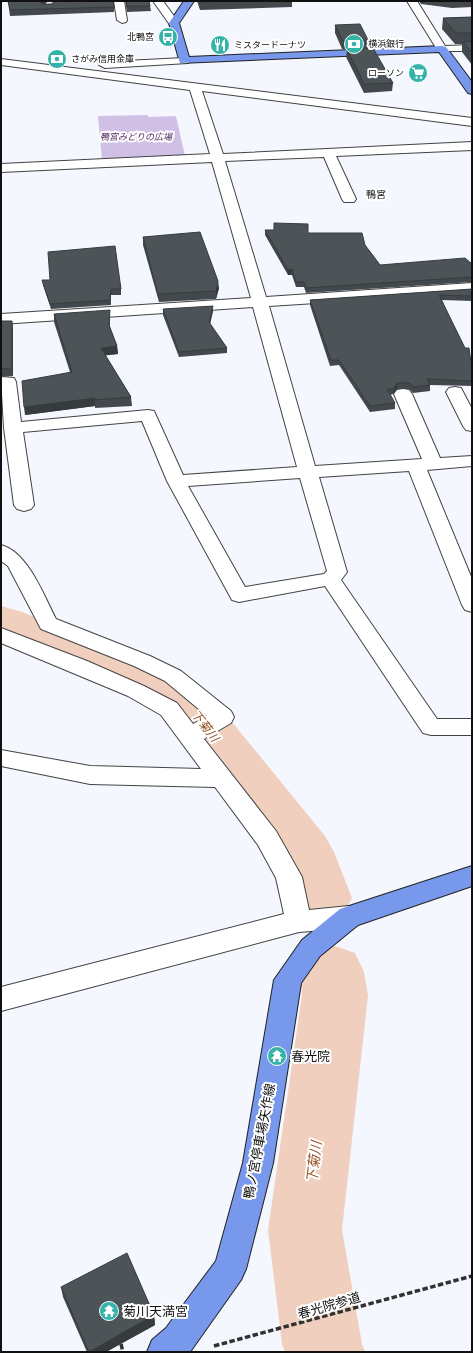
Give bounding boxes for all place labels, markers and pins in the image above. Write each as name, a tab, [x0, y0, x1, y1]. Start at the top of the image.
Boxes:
bus stop icon: 北鴨宮	[157, 26, 179, 48]
place label: 北鴨宮	[127, 31, 154, 42]
bank icon: 横浜銀行	[343, 33, 365, 55]
restaurant icon: ミスタードーナツ	[209, 34, 231, 56]
place label: 横浜銀行	[368, 38, 404, 49]
place label: ミスタードーナツ	[234, 39, 306, 50]
bank icon: さがみ信用金庫	[46, 48, 68, 70]
place label: さがみ信用金庫	[71, 53, 134, 64]
supermarket icon: ローソン	[407, 62, 429, 84]
place label: ローソン	[368, 67, 404, 78]
temple icon: 春光院	[266, 1045, 288, 1067]
place label: 春光院	[291, 1048, 330, 1065]
temple icon: 菊川天満宮	[98, 1300, 120, 1322]
place label: 菊川天満宮	[123, 1303, 188, 1320]

